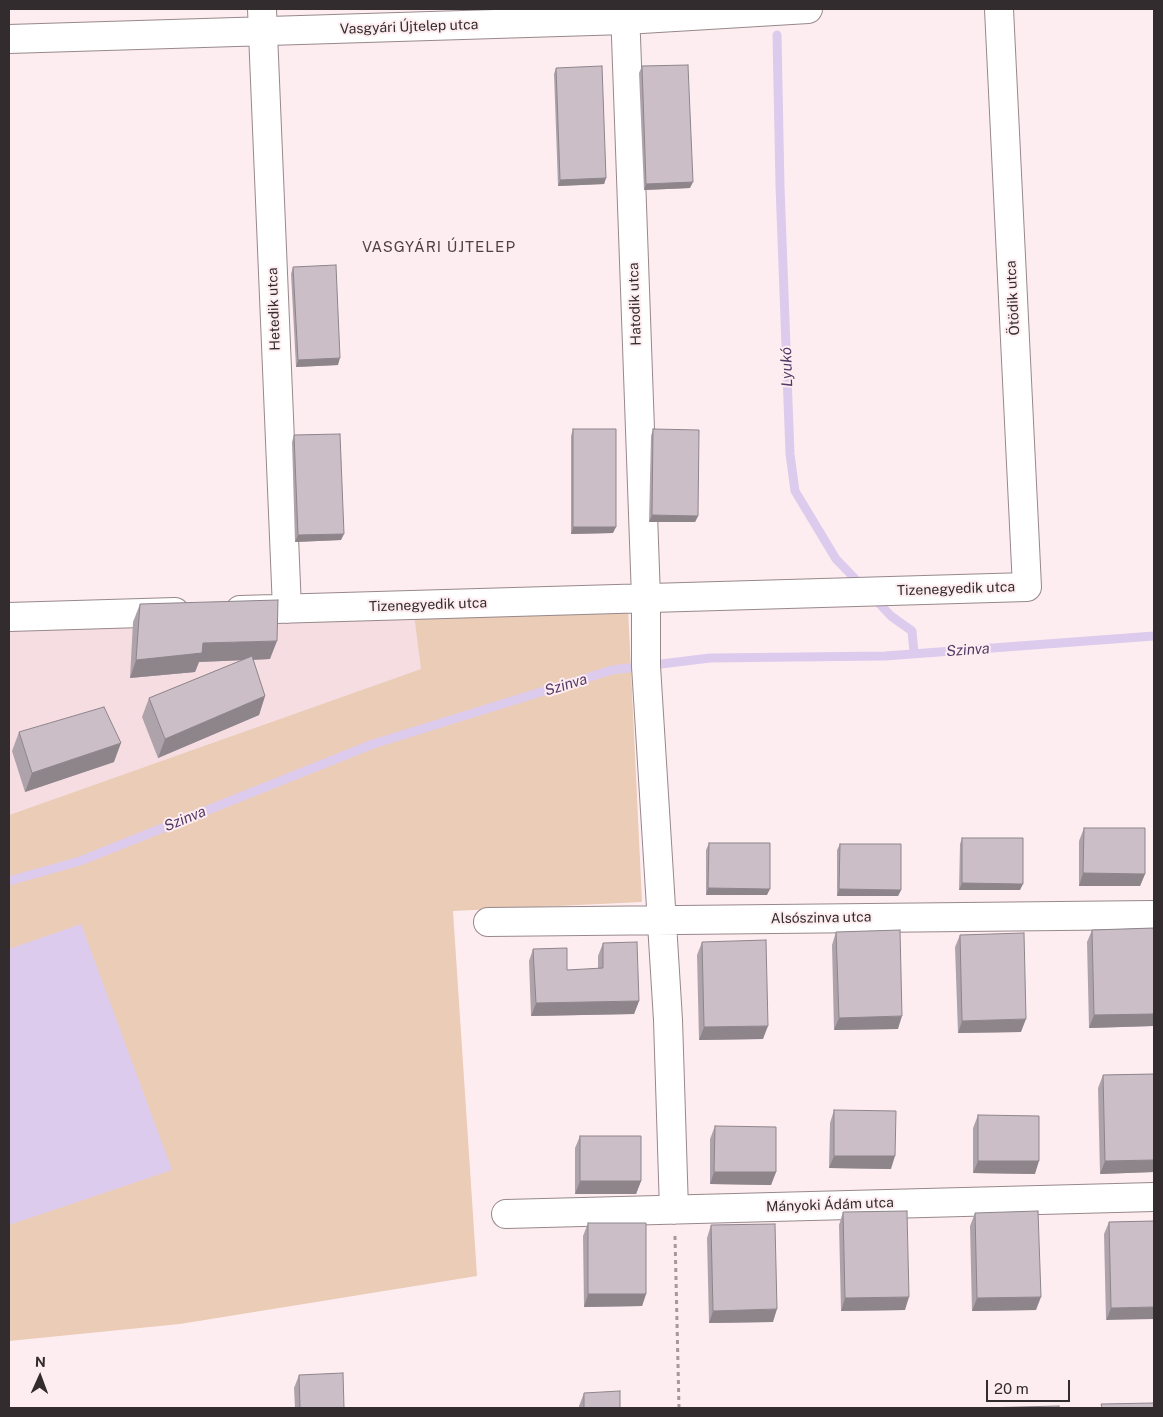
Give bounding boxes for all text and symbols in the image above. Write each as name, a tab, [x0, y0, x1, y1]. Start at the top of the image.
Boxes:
street label: Vasgyári Újtelep utca	[339, 16, 479, 38]
district label: VASGYÁRI ÚJTELEP	[360, 238, 518, 256]
street label: Ötödik utca	[1003, 260, 1023, 336]
street label: Hatodik utca	[625, 262, 645, 346]
street label: Hetedik utca	[264, 267, 284, 351]
water label: Lyukó	[777, 347, 797, 387]
street label: Tizenegyedik utca	[897, 579, 1015, 599]
street label: Tizenegyedik utca	[369, 595, 487, 615]
water label: Szinva	[946, 640, 990, 660]
water label: Szinva	[543, 670, 589, 700]
water label: Szinva	[161, 802, 209, 836]
street label: Alsószinva utca	[770, 909, 872, 927]
street label: Mányoki Ádám utca	[766, 1194, 894, 1216]
north arrow	[15, 1352, 65, 1402]
text: N	[35, 1354, 46, 1370]
scale bar	[988, 1370, 1072, 1402]
text: 20 m	[994, 1380, 1029, 1397]

